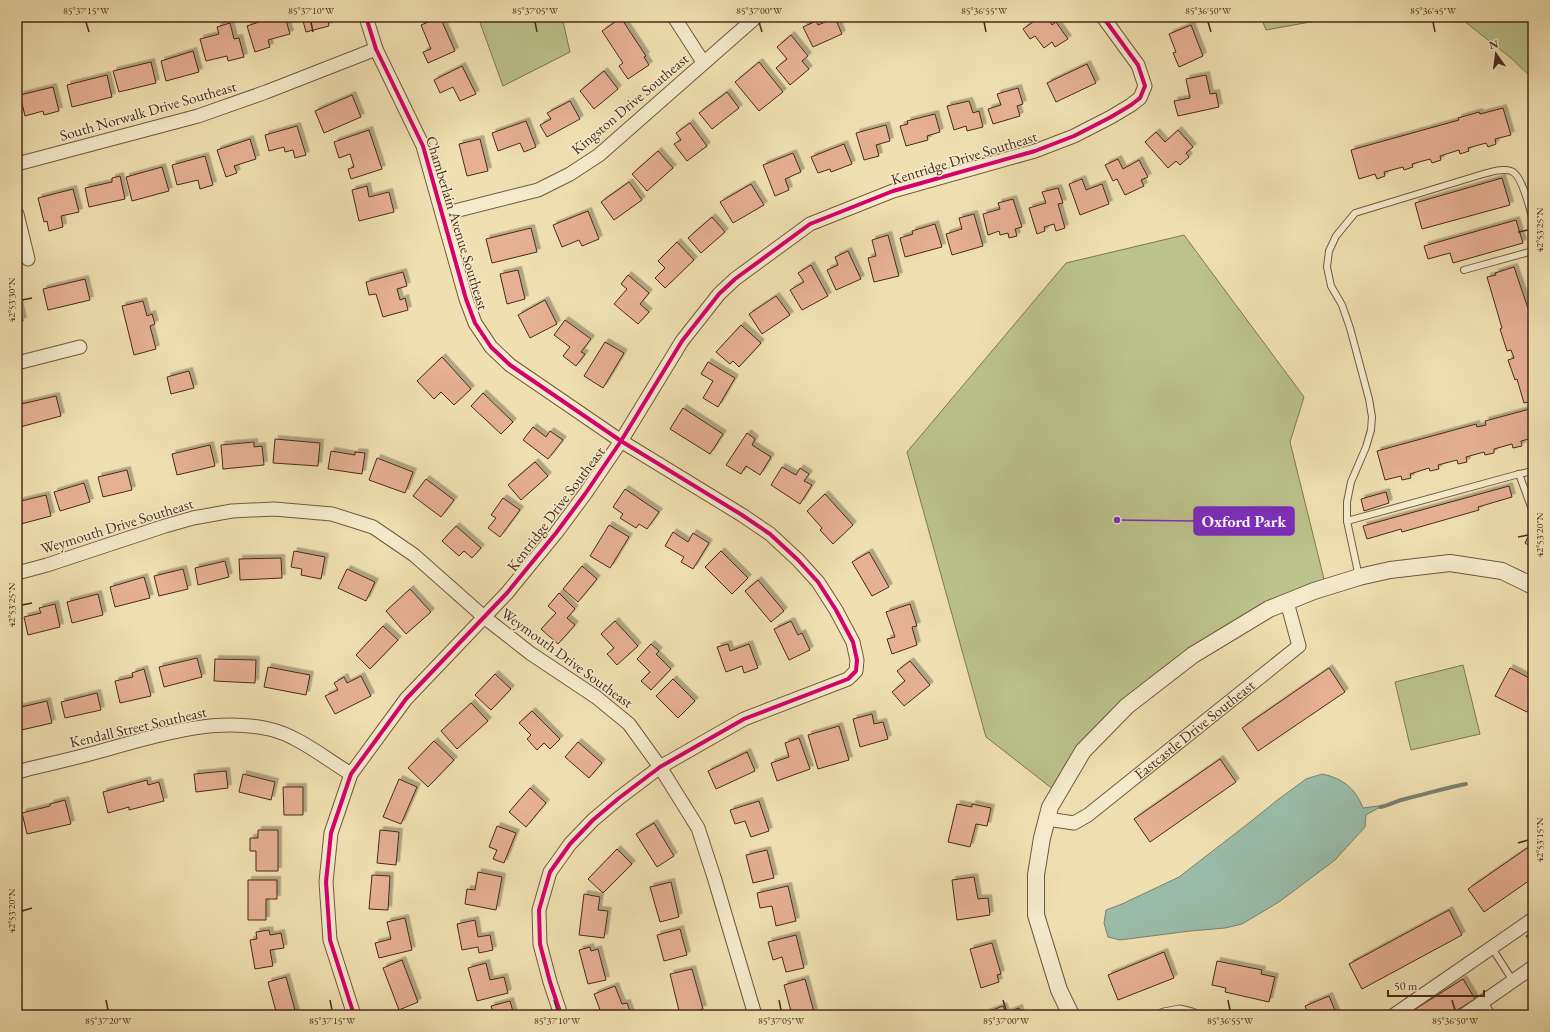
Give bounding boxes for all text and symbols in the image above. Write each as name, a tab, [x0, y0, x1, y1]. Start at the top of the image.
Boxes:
text: 85°37'15"W	[63, 4, 110, 17]
text: 85°37'10"W	[288, 4, 335, 17]
text: 85°37'05"W	[512, 4, 559, 17]
text: 85°37'00"W	[736, 4, 783, 17]
text: 85°36'55"W	[961, 4, 1008, 17]
text: 85°36'50"W	[1185, 4, 1232, 17]
text: 85°36'45"W	[1410, 4, 1457, 17]
north arrow	[1476, 34, 1516, 74]
text: N	[1488, 36, 1500, 52]
street label: Kingston Drive Southeast	[567, 49, 692, 158]
street label: South Norwalk Drive Southeast	[57, 76, 239, 145]
street label: Kentridge Drive Southeast	[889, 126, 1039, 189]
street label: Chamberlain Avenue Southeast	[422, 134, 493, 312]
text: 42°53'25"N	[1533, 207, 1546, 252]
text: 42°53'30"N	[5, 277, 18, 322]
street label: Kentridge Drive Southeast	[502, 442, 609, 575]
street label: Weymouth Drive Southeast	[38, 493, 196, 558]
callout: Oxford Park	[1194, 507, 1294, 535]
text: Oxford Park	[1202, 511, 1286, 532]
text: 42°53'20"N	[1533, 512, 1546, 557]
text: 42°53'25"N	[5, 582, 18, 627]
street label: Weymouth Drive Southeast	[498, 603, 637, 712]
street label: Eastcastle Drive Southeast	[1130, 675, 1259, 783]
street label: Kendall Street Southeast	[68, 701, 208, 752]
text: 42°53'15"N	[1533, 817, 1546, 862]
text: 42°53'20"N	[5, 888, 18, 933]
scale bar	[1388, 972, 1484, 998]
text: 50 m	[1394, 978, 1418, 994]
text: 85°37'20"W	[85, 1014, 132, 1027]
text: 85°37'15"W	[309, 1014, 356, 1027]
text: 85°37'10"W	[534, 1014, 581, 1027]
text: 85°37'05"W	[758, 1014, 805, 1027]
text: 85°37'00"W	[983, 1014, 1030, 1027]
text: 85°36'55"W	[1207, 1014, 1254, 1027]
text: 85°36'50"W	[1432, 1014, 1479, 1027]

